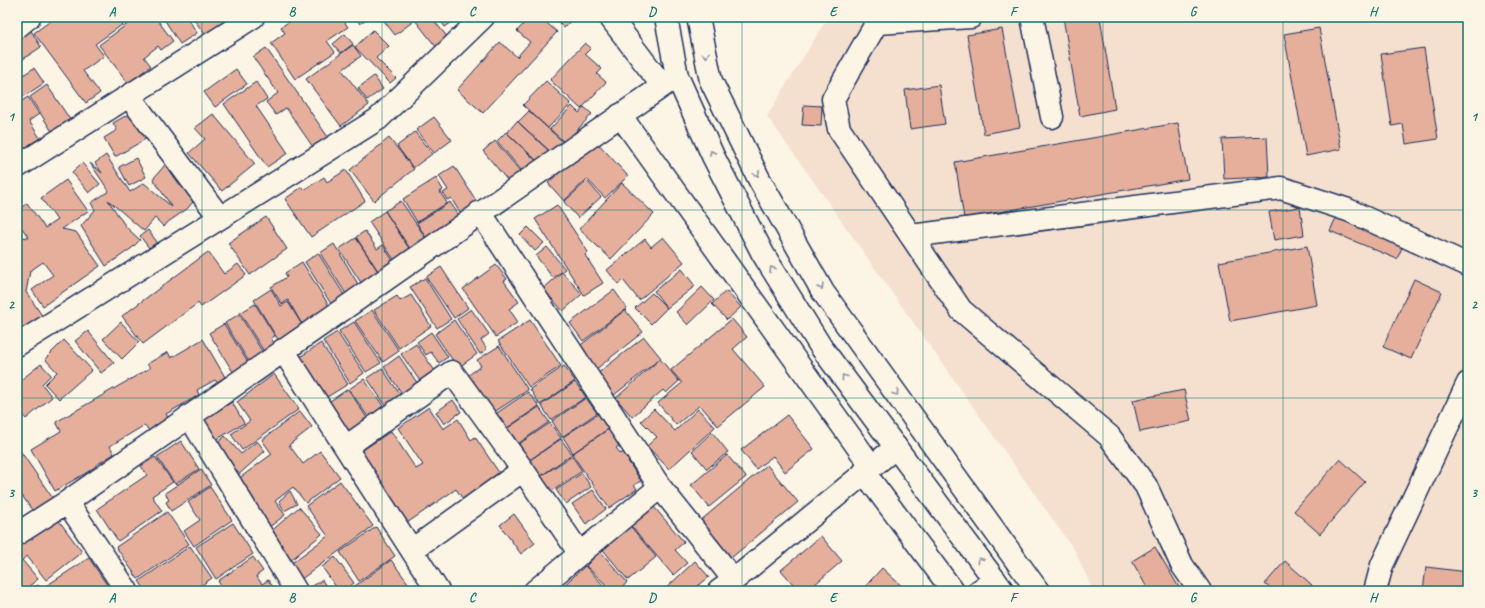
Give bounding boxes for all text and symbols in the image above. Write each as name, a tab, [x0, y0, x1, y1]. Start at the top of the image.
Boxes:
text: A	[109, 4, 117, 20]
text: B	[289, 4, 297, 20]
text: C	[469, 4, 477, 20]
text: D	[648, 4, 657, 20]
text: E	[830, 4, 839, 20]
text: F	[1010, 4, 1019, 20]
text: G	[1190, 4, 1198, 20]
text: H	[1369, 4, 1379, 20]
one-way arrow	[701, 52, 709, 58]
text: 1	[8, 109, 16, 125]
text: 1	[1471, 109, 1479, 125]
one-way arrow	[709, 150, 717, 158]
one-way arrow	[752, 170, 760, 177]
one-way arrow	[769, 266, 777, 273]
one-way arrow	[816, 283, 823, 290]
text: 2	[8, 297, 15, 313]
text: 2	[1471, 297, 1478, 313]
one-way arrow	[841, 374, 849, 381]
one-way arrow	[891, 389, 899, 396]
text: 3	[8, 485, 15, 501]
text: 3	[1471, 485, 1478, 501]
one-way arrow	[978, 557, 985, 564]
text: A	[109, 590, 117, 606]
text: B	[289, 590, 297, 606]
text: C	[469, 590, 477, 606]
text: D	[648, 590, 657, 606]
text: E	[830, 590, 839, 606]
text: F	[1010, 590, 1019, 606]
text: G	[1190, 590, 1198, 606]
text: H	[1369, 590, 1379, 606]

